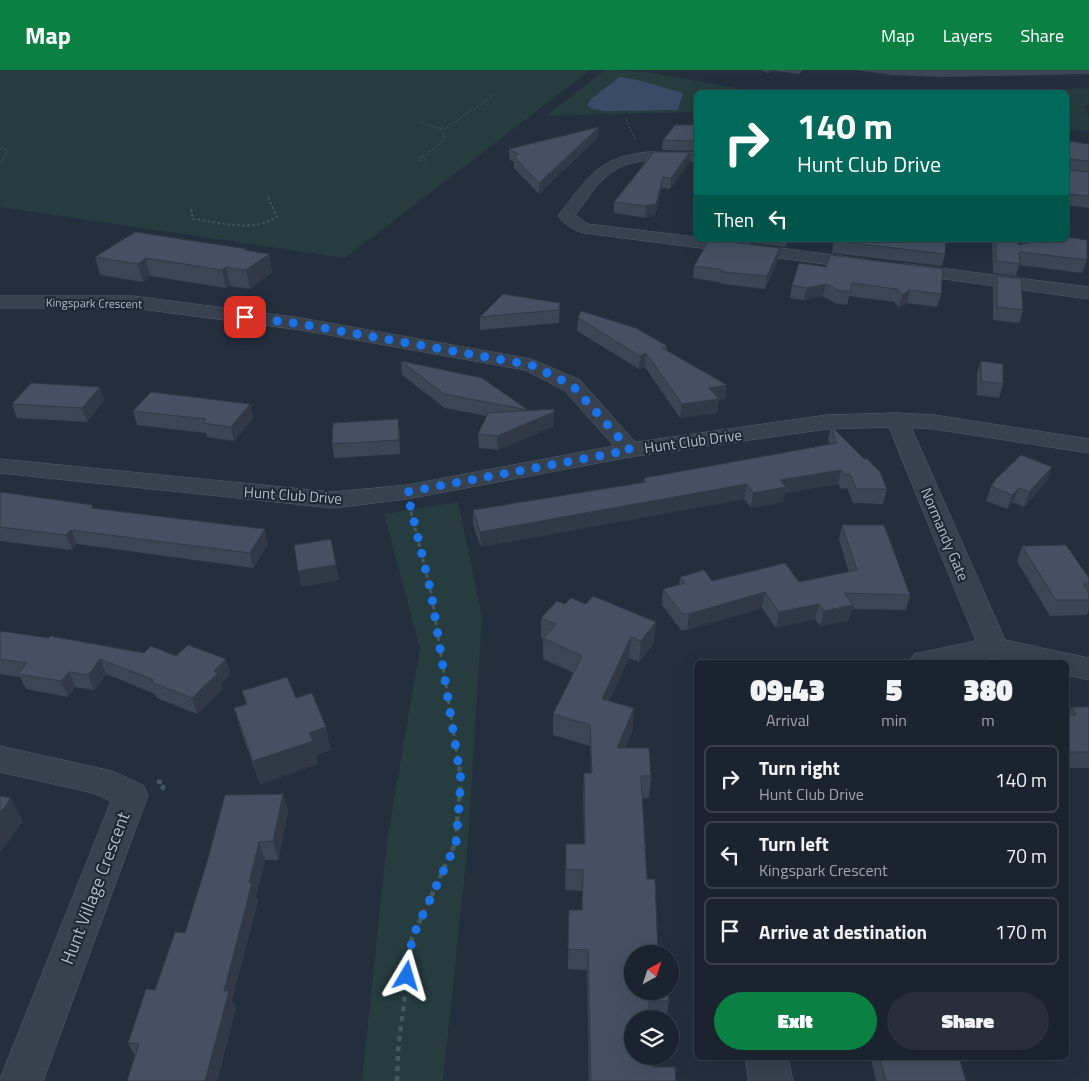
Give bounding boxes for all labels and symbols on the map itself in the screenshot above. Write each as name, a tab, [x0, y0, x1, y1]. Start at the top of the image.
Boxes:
street label: Kingspark Crescent	[46, 293, 143, 313]
pin	[224, 296, 266, 338]
street label: Hunt Club Drive	[643, 423, 743, 459]
street label: Hunt Club Drive	[243, 480, 343, 510]
street label: Normandy Gate	[915, 484, 975, 584]
street label: Hunt Village Crescent	[53, 807, 137, 968]
north arrow	[624, 945, 679, 1000]
position arrow	[380, 949, 432, 1001]

